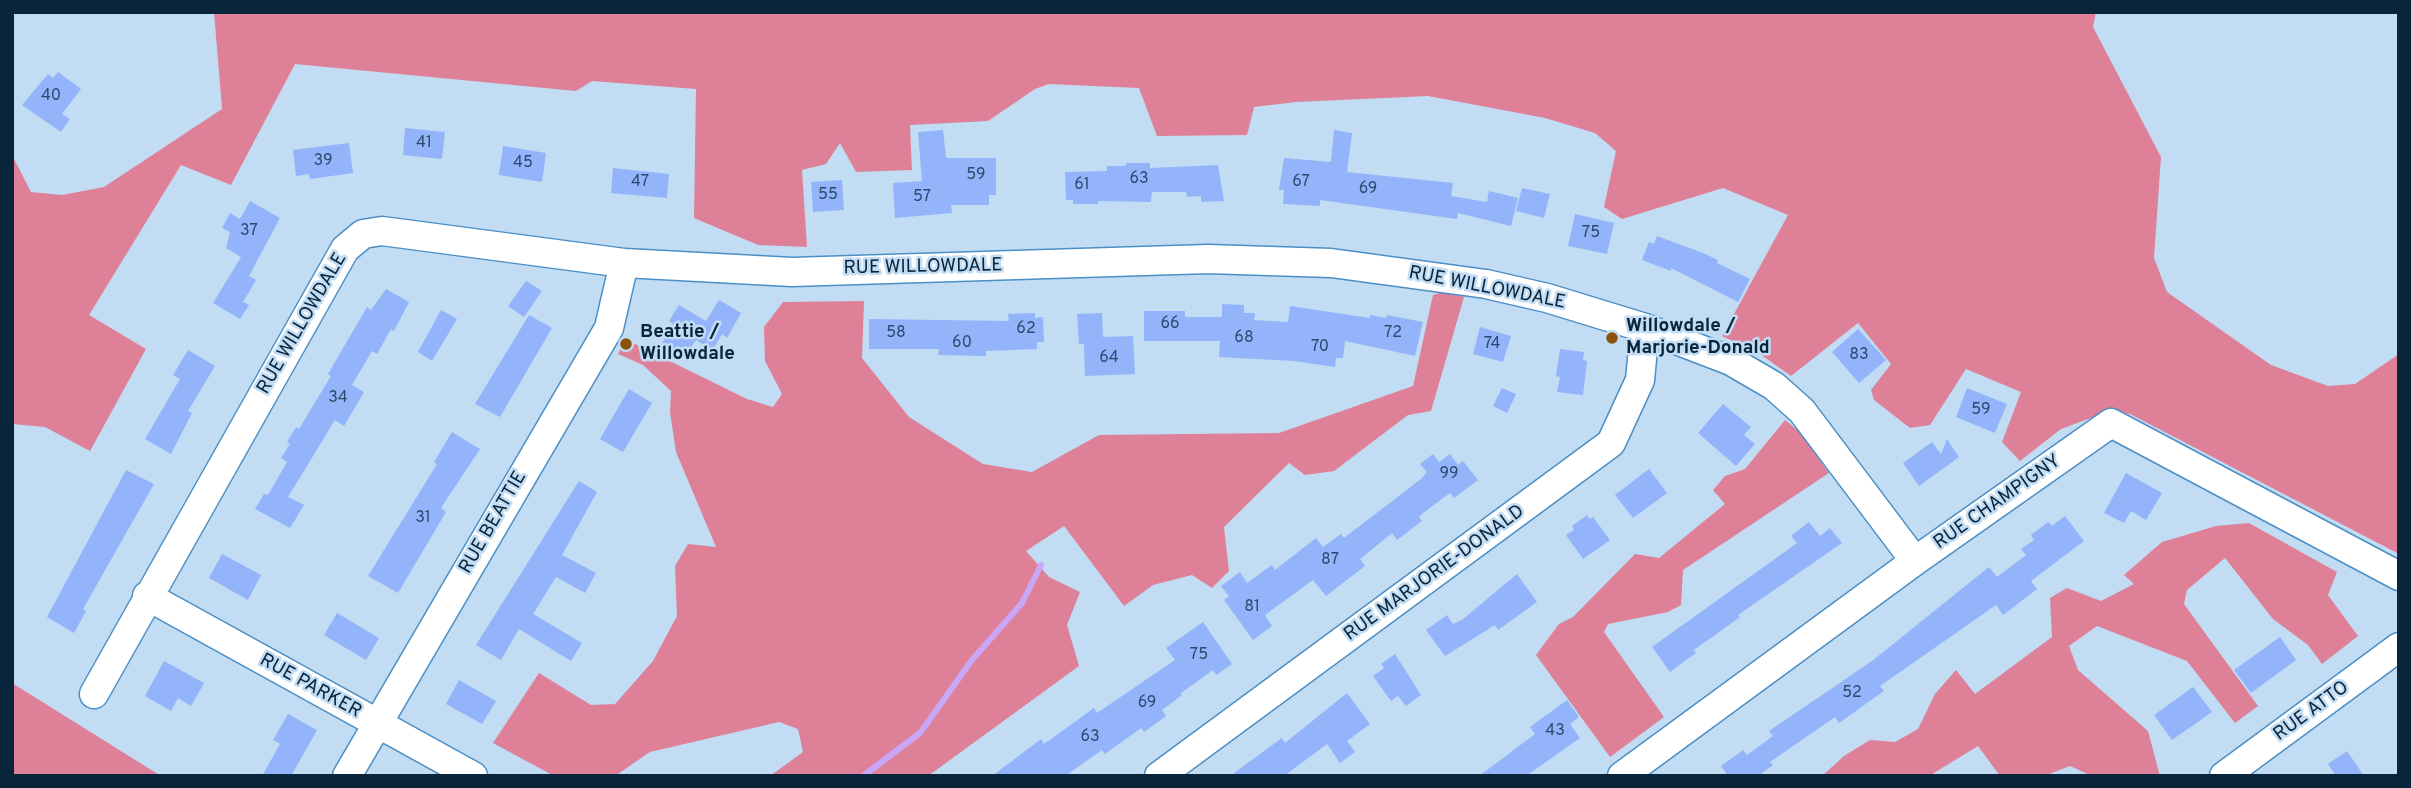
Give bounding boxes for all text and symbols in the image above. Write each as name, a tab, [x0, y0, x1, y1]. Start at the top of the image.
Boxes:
house number: 40	[41, 87, 61, 107]
house number: 41	[416, 134, 432, 154]
house number: 39	[314, 152, 332, 172]
house number: 45	[513, 154, 533, 174]
house number: 59	[966, 166, 986, 186]
house number: 63	[1129, 170, 1149, 190]
house number: 47	[631, 173, 649, 193]
house number: 67	[1292, 173, 1310, 193]
house number: 61	[1074, 176, 1090, 196]
house number: 69	[1359, 180, 1377, 200]
house number: 55	[818, 186, 838, 206]
house number: 57	[913, 188, 931, 208]
house number: 37	[240, 222, 258, 242]
house number: 75	[1582, 224, 1600, 244]
street label: RUE WILLOWDALE	[253, 249, 353, 399]
street label: RUE WILLOWDALE	[843, 255, 1003, 281]
street label: RUE WILLOWDALE	[1407, 263, 1567, 315]
house number: 66	[1160, 315, 1180, 335]
place label: Willowdale / Marjorie-Donald	[1626, 316, 1770, 360]
house number: 62	[1016, 320, 1036, 340]
place label: Beattie / Willowdale	[640, 322, 735, 366]
house number: 58	[886, 324, 906, 344]
house number: 72	[1384, 324, 1402, 344]
house number: 68	[1234, 329, 1254, 349]
marker: Willowdale / Marjorie-Donald	[1604, 330, 1620, 346]
house number: 60	[952, 334, 972, 354]
house number: 74	[1484, 335, 1500, 355]
marker: Beattie / Willowdale	[618, 336, 634, 352]
house number: 70	[1311, 338, 1329, 358]
house number: 83	[1849, 346, 1869, 366]
house number: 64	[1099, 349, 1119, 369]
house number: 34	[328, 389, 348, 409]
house number: 59	[1971, 401, 1991, 421]
street label: RUE CHAMPIGNY	[1930, 451, 2066, 555]
house number: 99	[1439, 465, 1459, 485]
street label: RUE BEATTIE	[455, 468, 533, 578]
street label: RUE MARJORIE-DONALD	[1340, 501, 1530, 647]
house number: 31	[415, 509, 431, 529]
house number: 87	[1321, 551, 1339, 571]
house number: 81	[1244, 598, 1260, 618]
house number: 75	[1190, 646, 1208, 666]
street label: RUE PARKER	[255, 650, 365, 724]
street label: RUE ATTO	[2270, 677, 2354, 747]
house number: 52	[1842, 684, 1862, 704]
house number: 69	[1138, 694, 1156, 714]
house number: 43	[1545, 722, 1565, 742]
house number: 63	[1080, 728, 1100, 748]

